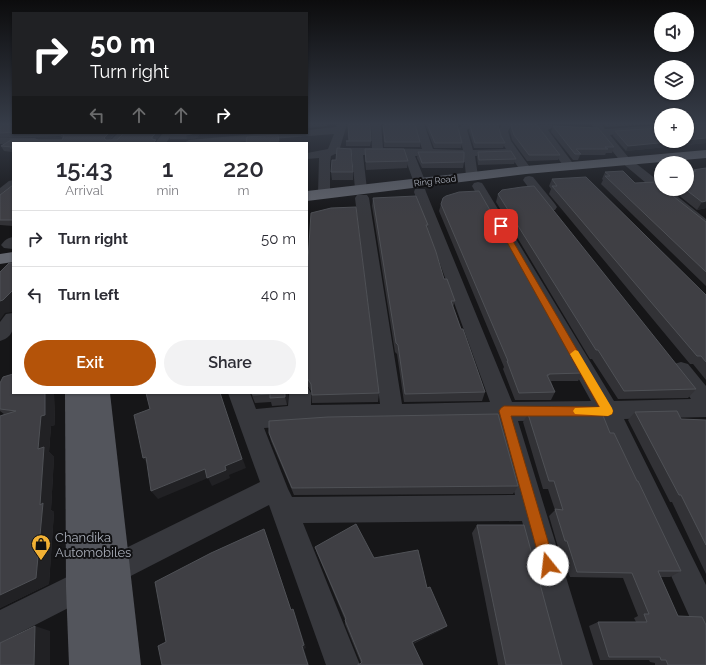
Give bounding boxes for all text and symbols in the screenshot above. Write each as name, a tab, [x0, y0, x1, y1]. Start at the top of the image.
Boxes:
map controls	[654, 12, 694, 196]
button: sound	[654, 12, 694, 52]
text: 50 m	[90, 27, 156, 60]
icon: right	[24, 28, 76, 80]
button: layers	[654, 60, 694, 100]
text: Turn right	[90, 61, 169, 82]
icon: left	[86, 104, 108, 126]
icon: ahead	[128, 104, 150, 126]
icon: ahead	[170, 104, 192, 126]
icon: right	[212, 104, 234, 126]
button: +	[654, 108, 694, 148]
text: 15:43	[56, 154, 113, 183]
text: 1	[162, 154, 173, 183]
text: 220	[223, 154, 264, 183]
button: −	[654, 156, 694, 196]
street label: Ring Road	[413, 173, 457, 189]
text: Arrival	[65, 183, 103, 198]
text: min	[157, 183, 179, 198]
text: m	[237, 183, 249, 198]
pin	[484, 209, 518, 243]
icon: arrive	[490, 215, 512, 237]
icon: right	[24, 228, 46, 250]
text: Turn right	[58, 230, 128, 248]
text: 50 m	[261, 230, 296, 248]
icon: left	[24, 284, 46, 306]
text: Turn left	[58, 286, 119, 304]
text: 40 m	[261, 286, 296, 304]
button: Exit	[24, 340, 156, 386]
button: Share	[164, 340, 296, 386]
place label: Chandika Automobiles	[55, 530, 131, 560]
shop icon: Chandika Automobiles	[30, 533, 52, 561]
position arrow	[527, 544, 569, 586]

